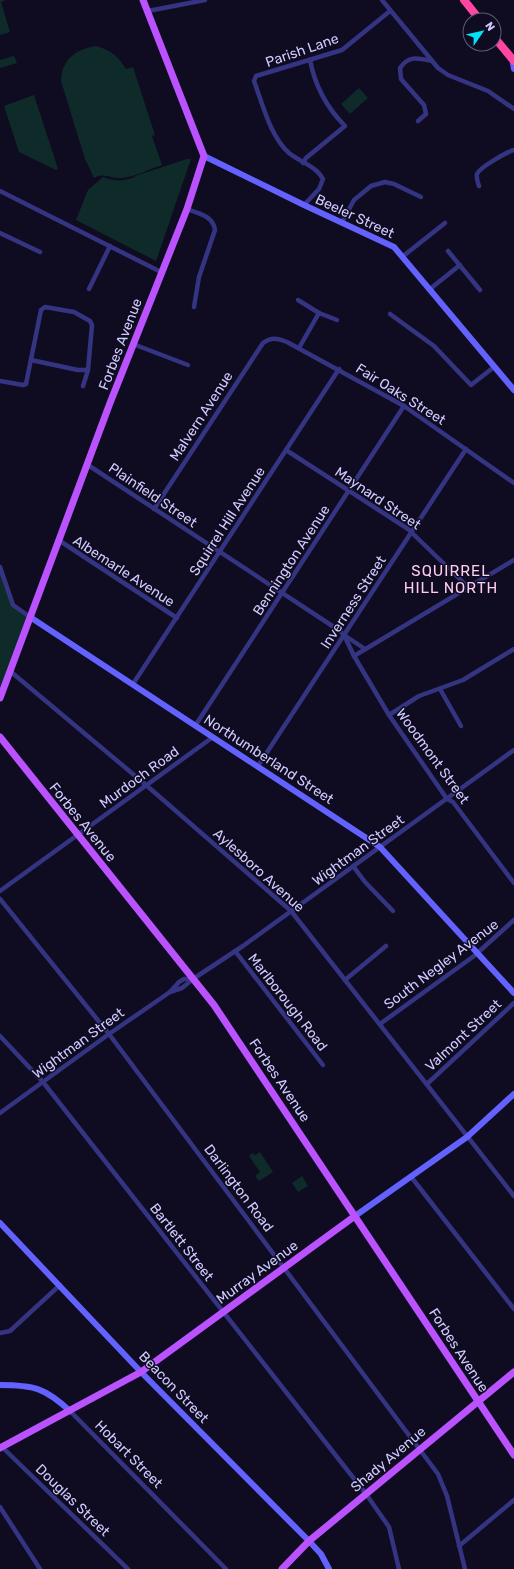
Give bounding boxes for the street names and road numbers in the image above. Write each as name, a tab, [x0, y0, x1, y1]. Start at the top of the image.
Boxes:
street label: Parish Lane	[263, 30, 341, 71]
street label: Beeler Street	[313, 191, 397, 242]
street label: Forbes Avenue	[95, 296, 146, 392]
street label: Fair Oaks Street	[353, 360, 449, 429]
street label: Malvern Avenue	[166, 368, 237, 464]
street label: Plainfield Street	[105, 460, 201, 532]
street label: Maynard Street	[332, 463, 424, 534]
street label: Squirrel Hill Avenue	[186, 464, 269, 579]
street label: Bennington Avenue	[249, 502, 334, 619]
street label: Albemarle Avenue	[70, 532, 178, 611]
street label: Inverness Street	[317, 552, 390, 652]
street label: Woodmont Street	[392, 705, 473, 808]
street label: Northumberland Street	[201, 711, 337, 808]
street label: Murdoch Road	[96, 743, 182, 812]
street label: Forbes Avenue	[46, 779, 120, 865]
street label: Wightman Street	[309, 811, 408, 889]
street label: Aylesboro Avenue	[210, 825, 308, 916]
street label: South Negley Avenue	[381, 916, 502, 1013]
street label: Marlborough Road	[244, 950, 331, 1054]
street label: Valmont Street	[422, 995, 505, 1075]
street label: Wightman Street	[29, 1004, 128, 1082]
street label: Forbes Avenue	[245, 1035, 314, 1125]
street label: Darlington Road	[200, 1141, 277, 1235]
street label: Bartlett Street	[146, 1200, 218, 1285]
street label: Murray Avenue	[213, 1237, 302, 1308]
street label: Forbes Avenue	[425, 1305, 492, 1396]
street label: Beacon Street	[135, 1348, 212, 1427]
street label: Hobart Street	[91, 1417, 166, 1492]
street label: Shady Avenue	[347, 1423, 429, 1496]
street label: Douglas Street	[32, 1461, 114, 1540]

